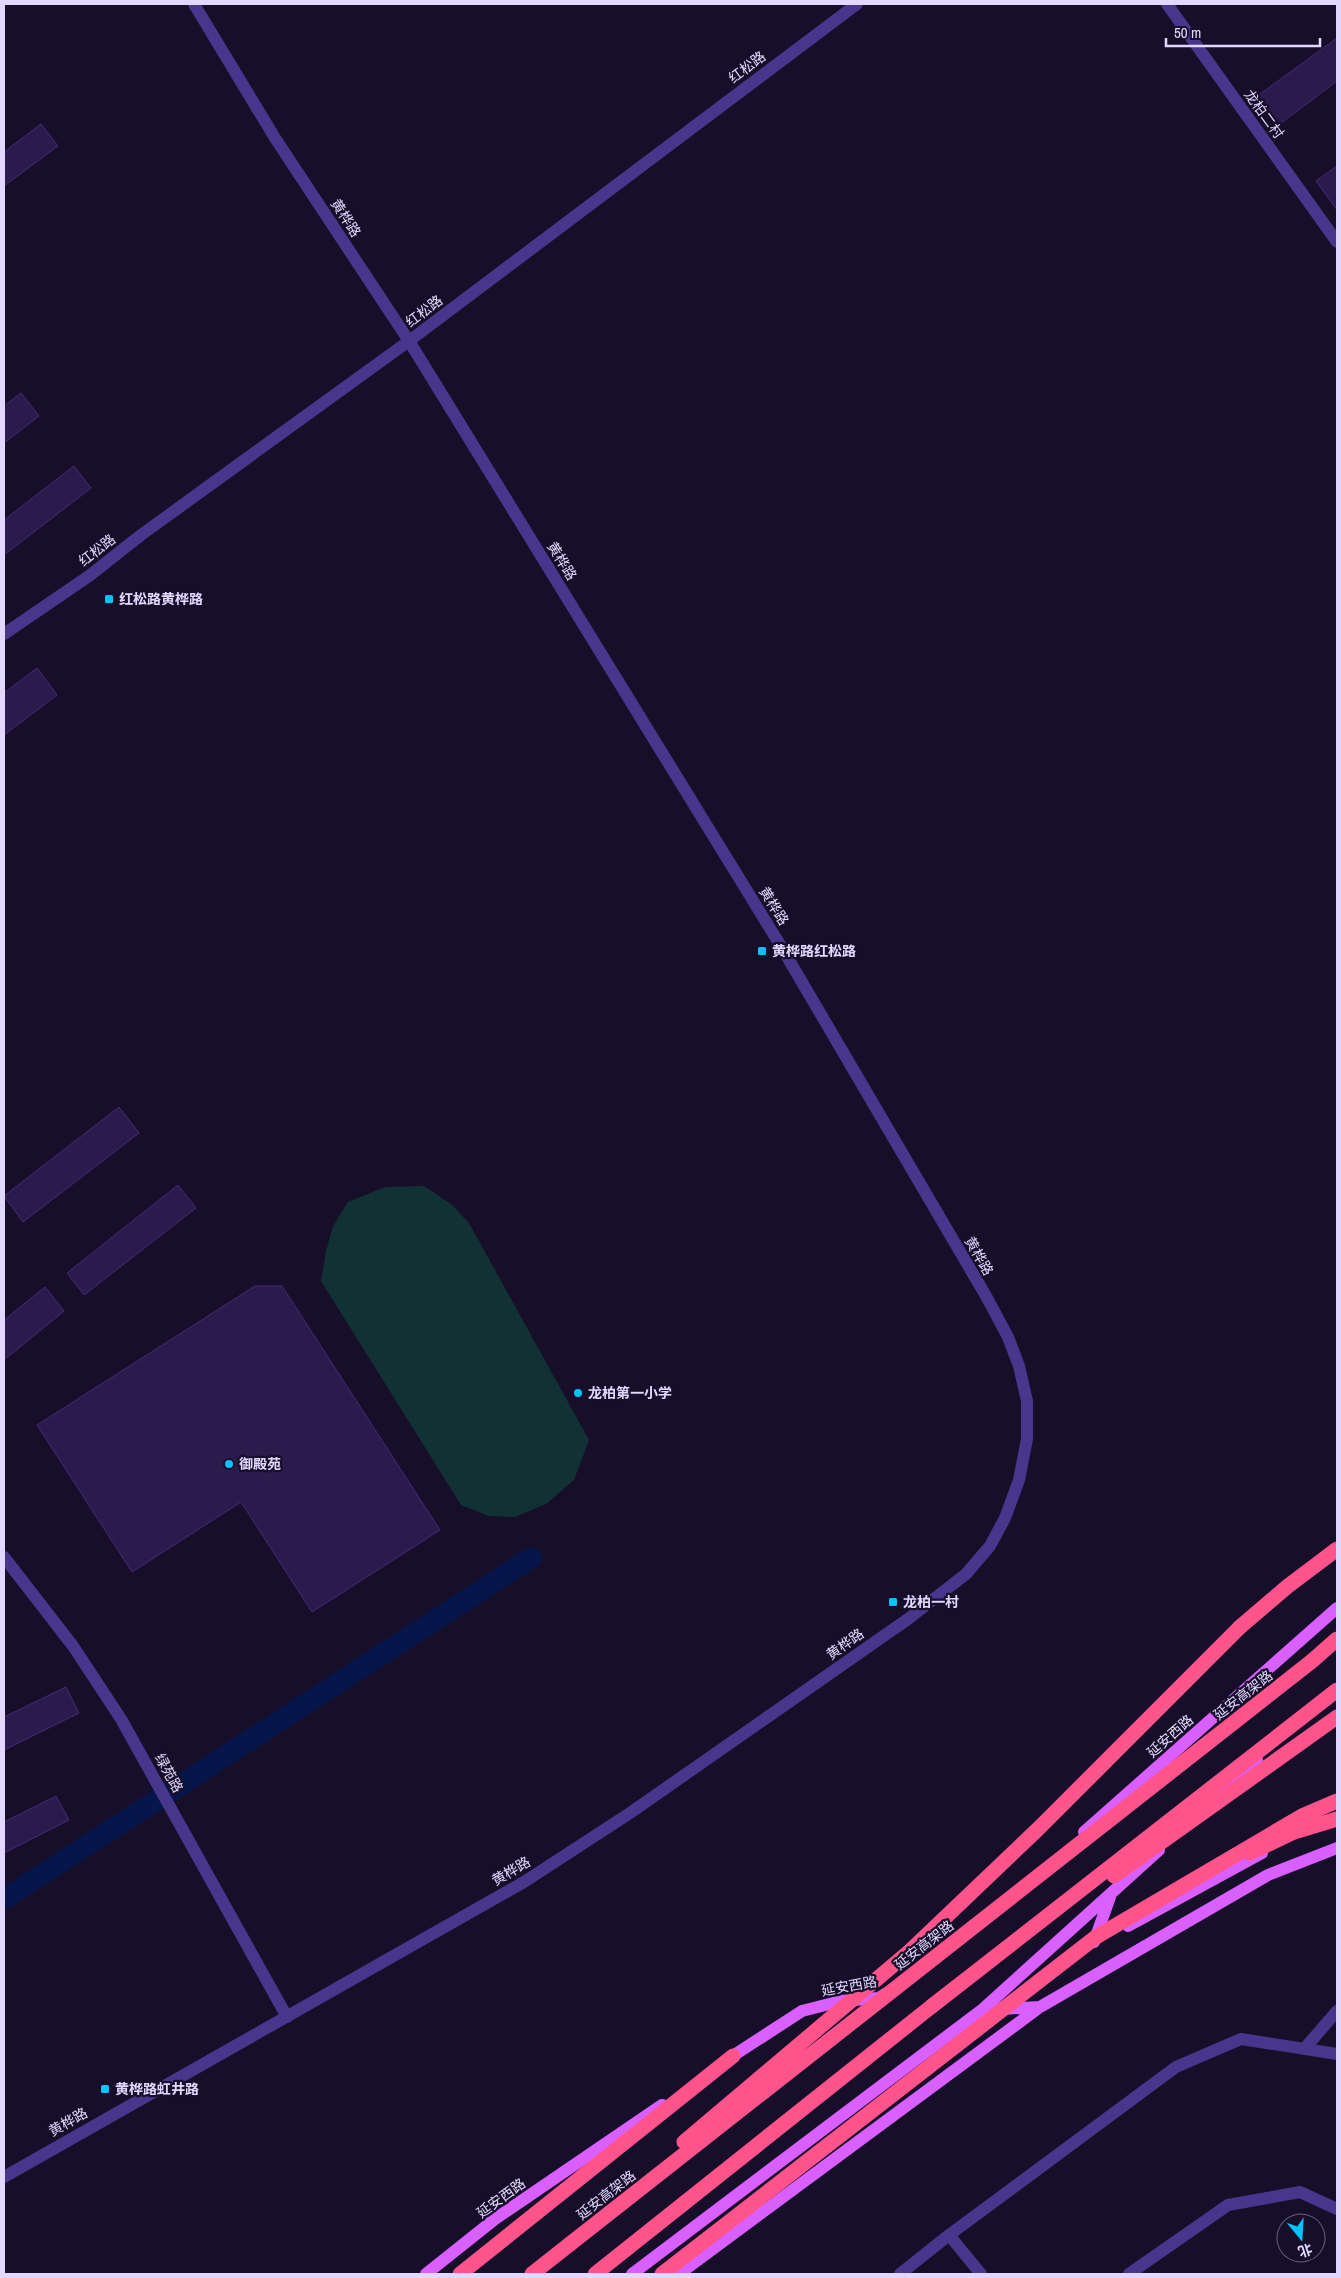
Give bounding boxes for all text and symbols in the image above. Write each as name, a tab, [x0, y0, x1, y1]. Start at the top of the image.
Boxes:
scale bar	[1166, 15, 1320, 47]
text: 50 m	[1174, 22, 1201, 43]
street label: 红松路	[725, 47, 769, 87]
street label: 龙柏二村	[1240, 86, 1288, 142]
street label: 黄桦路	[327, 195, 365, 241]
street label: 红松路	[402, 291, 446, 331]
street label: 红松路	[75, 530, 119, 570]
street label: 黄桦路	[543, 538, 581, 584]
place label: 红松路黄桦路	[119, 590, 203, 608]
marker: 红松路黄桦路	[103, 593, 115, 605]
street label: 黄桦路	[755, 883, 793, 929]
place label: 黄桦路红松路	[772, 942, 856, 960]
marker: 黄桦路红松路	[756, 945, 768, 957]
street label: 黄桦路	[961, 1233, 997, 1279]
place label: 龙柏第一小学	[588, 1384, 672, 1402]
marker: 龙柏第一小学	[572, 1387, 584, 1399]
place label: 御殿苑	[239, 1455, 281, 1473]
marker: 御殿苑	[223, 1458, 235, 1470]
place label: 龙柏一村	[903, 1593, 959, 1611]
marker: 龙柏一村	[887, 1596, 899, 1608]
street label: 黄桦路	[823, 1625, 867, 1663]
street label: 延安高架路	[1210, 1666, 1276, 1724]
street label: 延安西路	[1143, 1711, 1197, 1761]
street label: 绿苑路	[151, 1750, 187, 1796]
street label: 黄桦路	[488, 1852, 534, 1890]
street label: 延安高架路	[891, 1916, 957, 1974]
street label: 延安西路	[820, 1972, 878, 2000]
place label: 黄桦路虹井路	[115, 2080, 199, 2098]
marker: 黄桦路虹井路	[99, 2083, 111, 2095]
street label: 黄桦路	[45, 2104, 91, 2140]
street label: 延安高架路	[573, 2166, 639, 2224]
street label: 延安西路	[473, 2174, 529, 2222]
north arrow	[1276, 2213, 1326, 2263]
text: 北	[1296, 2240, 1314, 2261]

